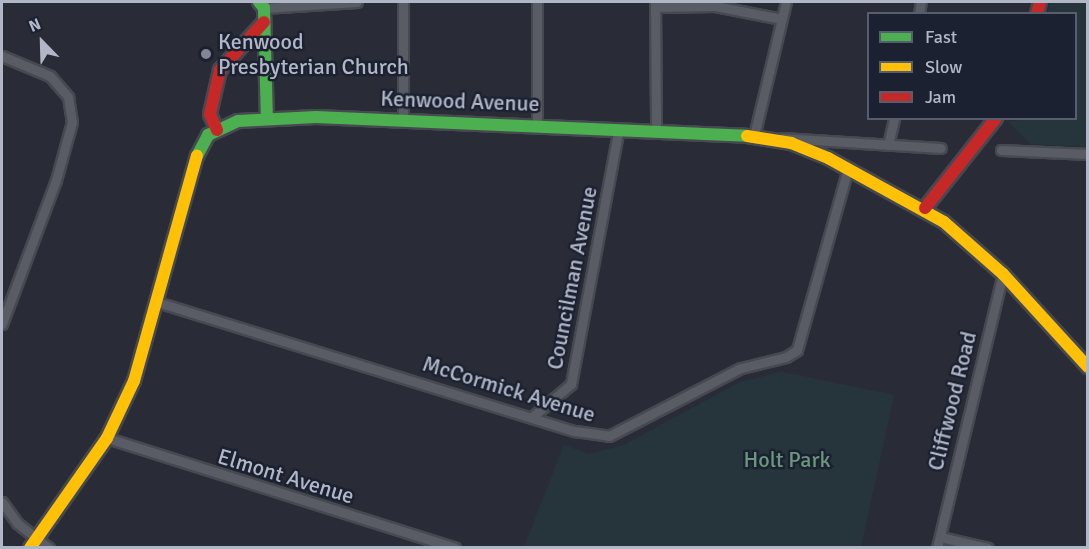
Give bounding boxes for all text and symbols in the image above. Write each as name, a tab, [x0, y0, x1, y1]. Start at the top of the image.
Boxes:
north arrow	[12, 12, 72, 72]
legend	[867, 12, 1077, 120]
text: N	[26, 14, 44, 37]
text: Fast	[925, 26, 957, 48]
place label: Kenwood Presbyterian Church	[218, 28, 409, 80]
marker: Kenwood Presbyterian Church	[199, 47, 213, 61]
text: Slow	[925, 56, 962, 78]
street label: Kenwood Avenue	[380, 85, 540, 117]
text: Jam	[925, 86, 956, 108]
street label: Councilman Avenue	[541, 184, 603, 372]
street label: Cliffwood Road	[922, 329, 982, 473]
street label: McCormick Avenue	[419, 350, 599, 428]
street label: Elmont Avenue	[215, 443, 357, 509]
park label: Holt Park	[743, 447, 831, 473]

